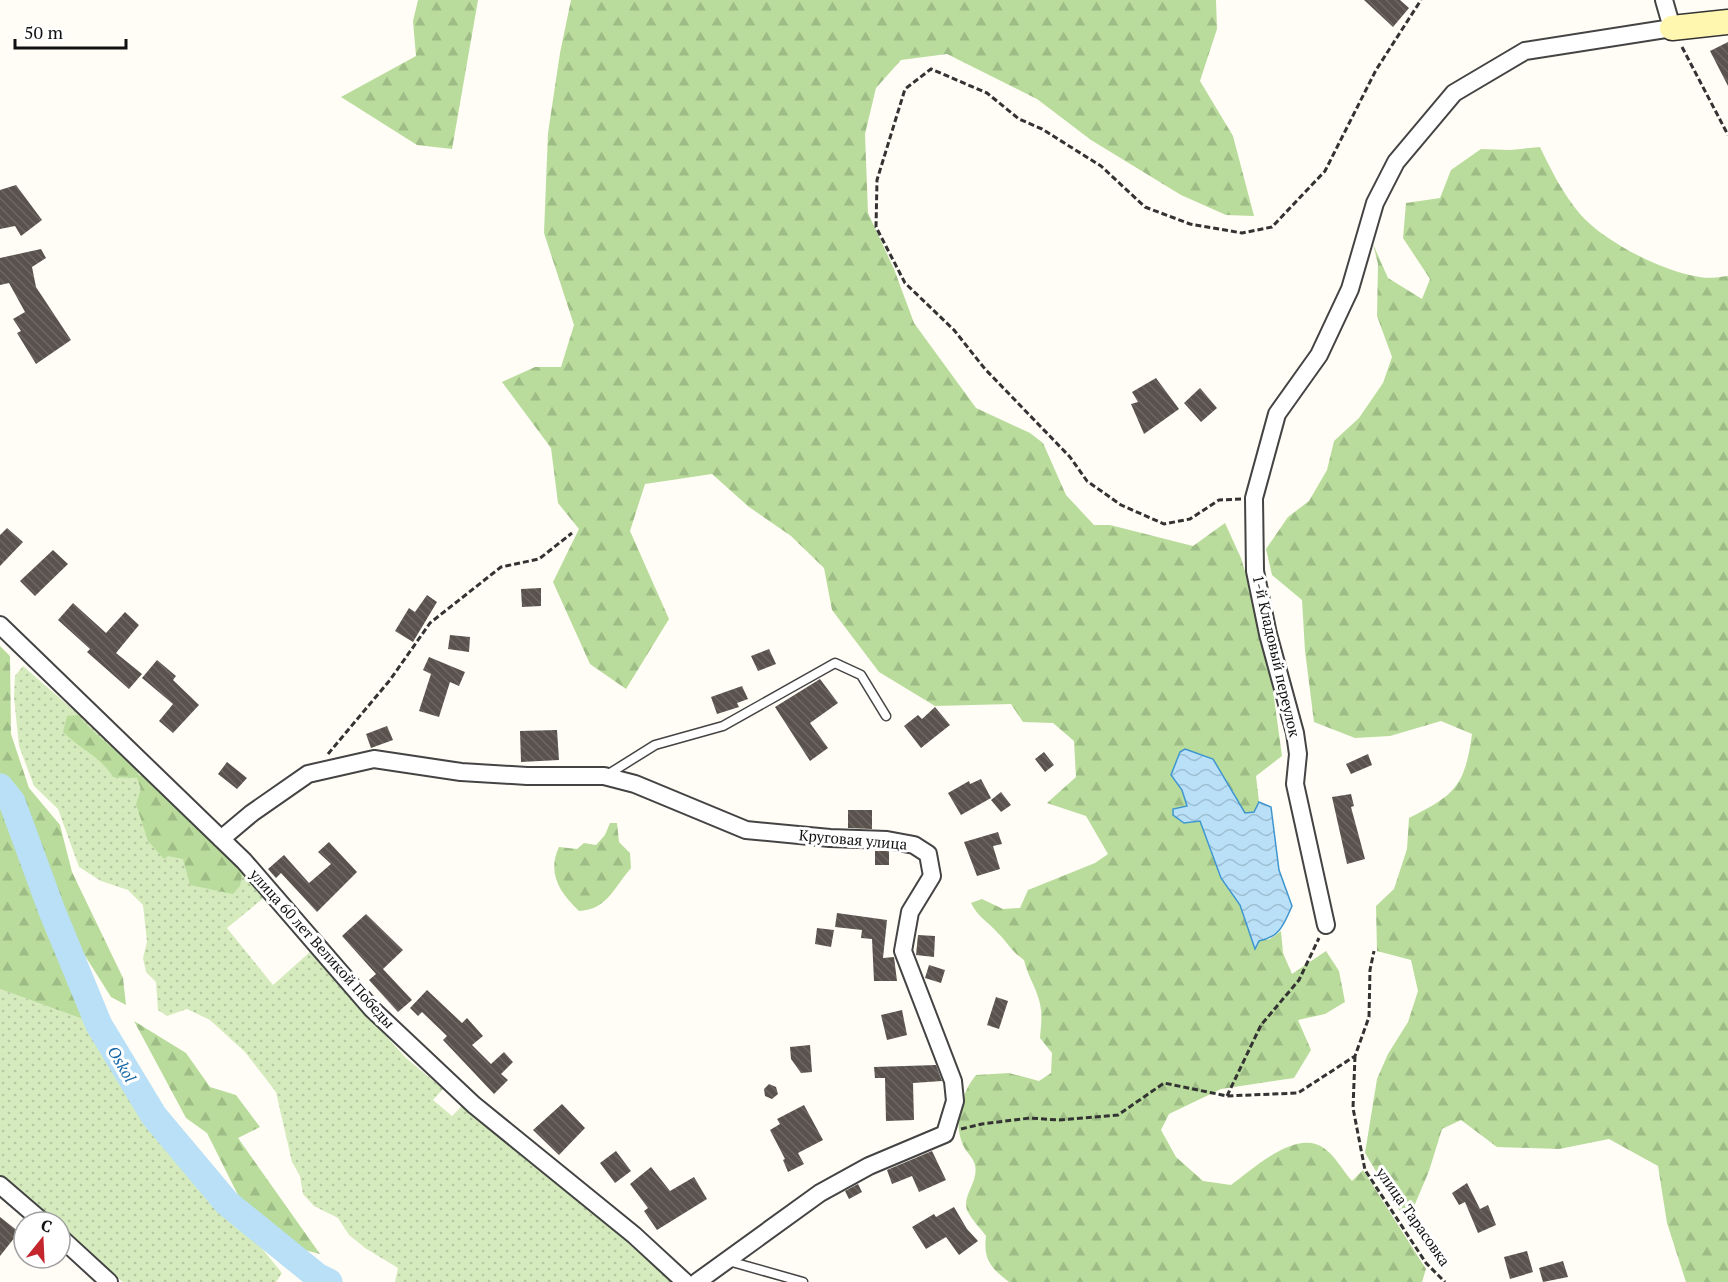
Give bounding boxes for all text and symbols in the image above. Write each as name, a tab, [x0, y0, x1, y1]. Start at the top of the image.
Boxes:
scale bar	[15, 12, 126, 50]
text: 50 m	[24, 20, 64, 44]
street label: 1-й Кладовый переулок	[1249, 573, 1306, 740]
street label: Круговая улица	[798, 824, 909, 854]
street label: улица 60 лет Великой Победы	[245, 864, 400, 1032]
water label: Oskol	[103, 1042, 142, 1087]
street label: улица Тарасовка	[1372, 1162, 1456, 1270]
north arrow	[12, 1210, 72, 1270]
text: С	[38, 1214, 55, 1238]

